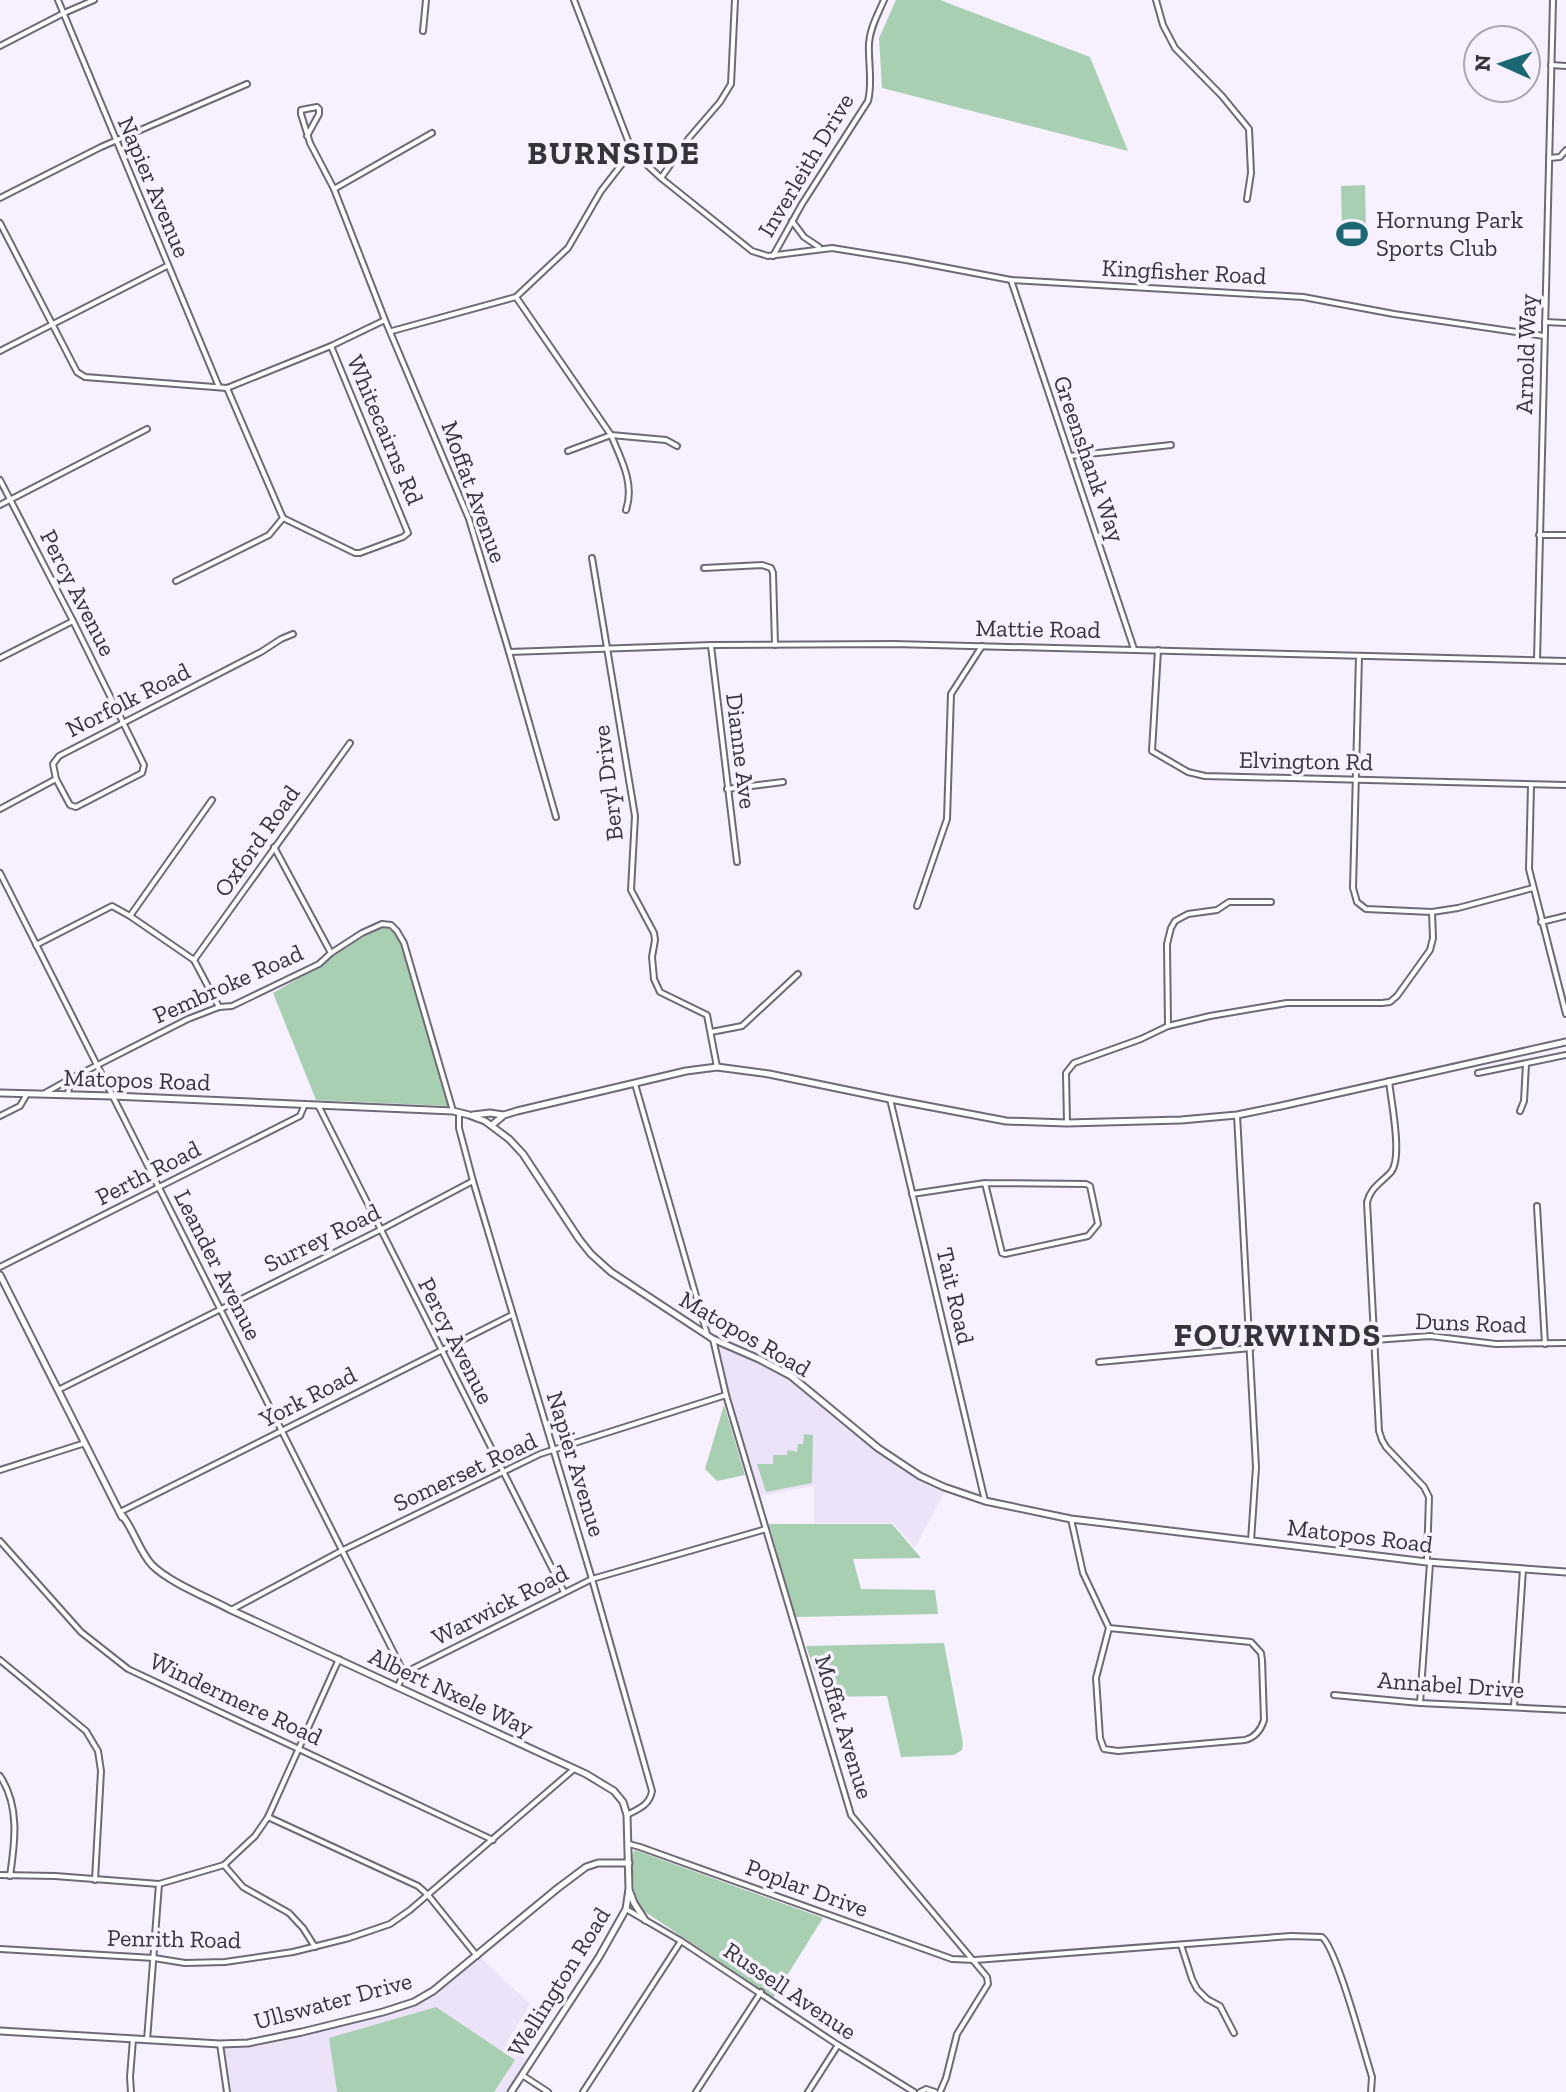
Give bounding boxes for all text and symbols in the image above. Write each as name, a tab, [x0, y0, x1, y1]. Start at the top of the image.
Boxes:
north arrow	[1462, 24, 1542, 104]
text: N	[1469, 54, 1496, 72]
street label: Inverleith Drive	[751, 88, 860, 242]
street label: Napier Avenue	[112, 112, 197, 262]
district label: BURNSIDE	[527, 134, 701, 172]
place label: Hornung Park Sports Club	[1376, 205, 1524, 262]
sports icon: Hornung Park Sports Club	[1335, 217, 1369, 251]
street label: Kingfisher Road	[1101, 253, 1267, 290]
street label: Arnold Way	[1509, 292, 1542, 415]
street label: Whitecairns Rd	[341, 351, 430, 509]
street label: Greenshank Way	[1047, 372, 1132, 547]
street label: Moffat Avenue	[435, 417, 514, 567]
street label: Percy Avenue	[34, 525, 123, 661]
street label: Mattie Road	[975, 613, 1101, 644]
street label: Norfolk Road	[61, 656, 195, 743]
street label: Dianne Ave	[720, 691, 763, 810]
street label: Beryl Drive	[586, 724, 629, 842]
street label: Elvington Rd	[1239, 745, 1373, 776]
street label: Oxford Road	[207, 779, 306, 902]
street label: Pembroke Road	[148, 938, 307, 1030]
street label: Matopos Road	[63, 1062, 211, 1097]
street label: Perth Road	[91, 1134, 205, 1211]
street label: Leander Avenue	[168, 1185, 269, 1345]
street label: Surrey Road	[259, 1197, 385, 1278]
street label: Tait Road	[930, 1245, 981, 1347]
street label: Percy Avenue	[412, 1273, 501, 1409]
street label: Matopos Road	[674, 1284, 816, 1383]
street label: Duns Road	[1415, 1306, 1527, 1339]
district label: FOURWINDS	[1174, 1316, 1382, 1354]
street label: York Road	[254, 1360, 361, 1434]
street label: Napier Avenue	[541, 1388, 612, 1540]
street label: Somerset Road	[388, 1426, 541, 1517]
street label: Matopos Road	[1285, 1512, 1435, 1559]
street label: Warwick Road	[427, 1558, 573, 1651]
street label: Albert Nxele Way	[364, 1641, 539, 1743]
street label: Windermere Road	[145, 1646, 327, 1751]
street label: Moffat Avenue	[809, 1651, 880, 1802]
street label: Annabel Drive	[1377, 1665, 1525, 1704]
street label: Poplar Drive	[742, 1852, 872, 1923]
street label: Wellington Road	[501, 1902, 616, 2062]
street label: Penrith Road	[107, 1923, 241, 1954]
street label: Russell Avenue	[718, 1935, 862, 2046]
street label: Ullswater Drive	[251, 1966, 415, 2036]

